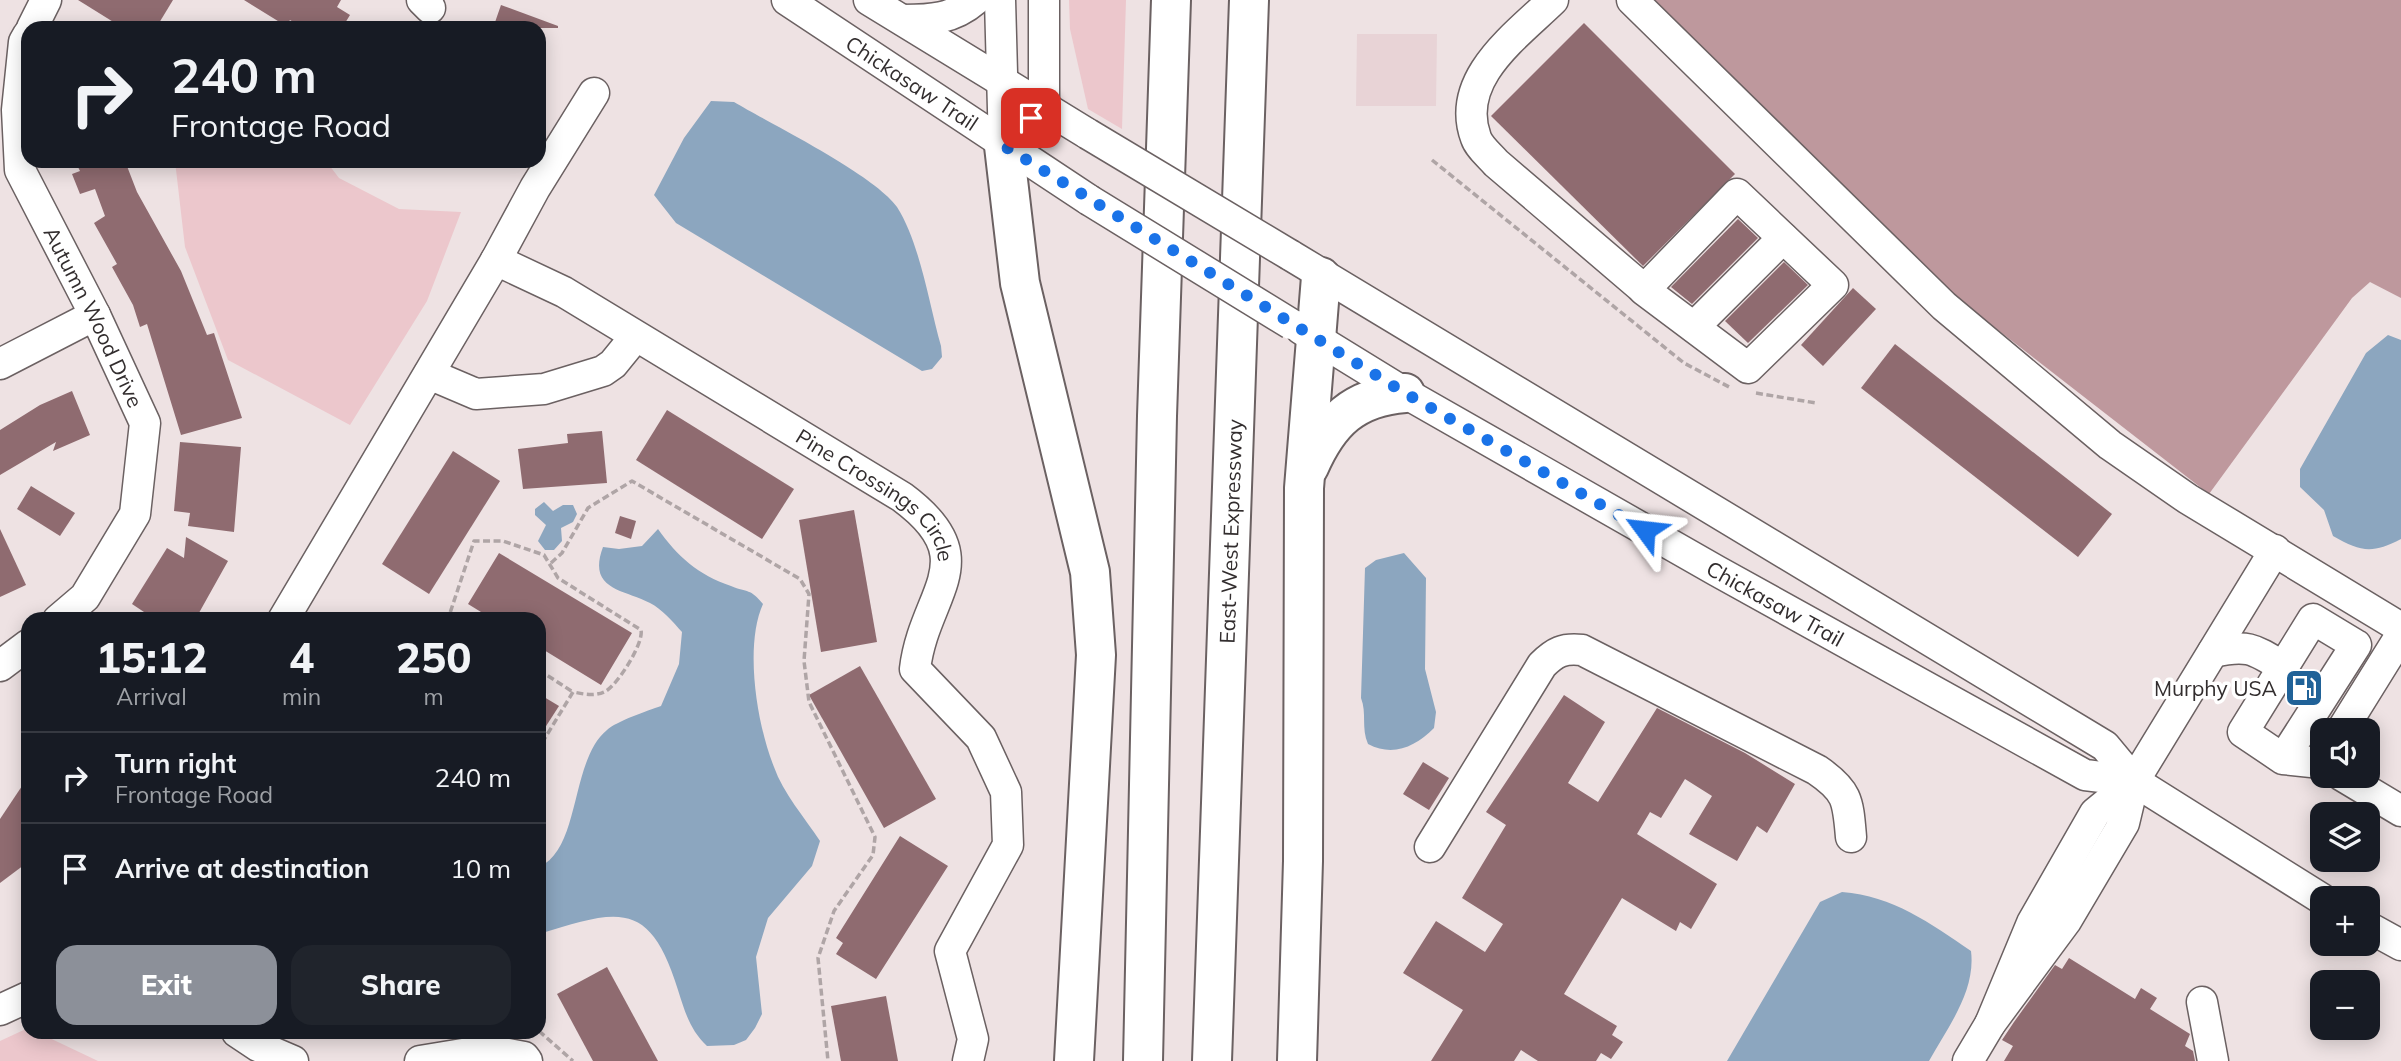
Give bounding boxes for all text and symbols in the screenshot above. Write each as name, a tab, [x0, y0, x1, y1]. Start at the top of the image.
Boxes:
street label: Chickasaw Trail	[841, 30, 983, 136]
text: 240 m	[171, 44, 317, 105]
icon: right	[56, 49, 147, 140]
pin	[1001, 88, 1061, 148]
icon: arrive	[1012, 99, 1050, 137]
text: Frontage Road	[171, 105, 391, 145]
street label: Autumn Wood Drive	[38, 222, 149, 412]
street label: East-West Expressway	[1214, 419, 1247, 644]
street label: Pine Crossings Circle	[791, 423, 959, 563]
position arrow	[1608, 493, 1682, 567]
street label: Chickasaw Trail	[1702, 555, 1849, 652]
text: 15:12	[96, 631, 207, 684]
text: 4	[289, 631, 314, 684]
text: 250	[396, 631, 471, 684]
fuel station icon: Murphy USA	[2283, 667, 2325, 709]
place label: Murphy USA	[2154, 675, 2278, 701]
text: Arrival	[116, 682, 187, 711]
text: min	[282, 682, 321, 711]
text: m	[423, 682, 444, 711]
map controls	[2310, 718, 2380, 1040]
button: sound	[2310, 718, 2380, 788]
text: Turn right	[115, 747, 236, 780]
icon: right	[56, 759, 94, 797]
text: 240 m	[435, 761, 511, 794]
text: Frontage Road	[115, 780, 273, 809]
button: layers	[2310, 802, 2380, 872]
icon: arrive	[56, 850, 94, 888]
text: Arrive at destination	[115, 852, 370, 885]
text: 10 m	[450, 852, 511, 885]
button: +	[2310, 886, 2380, 956]
button: Exit	[56, 945, 277, 1025]
button: Share	[291, 945, 511, 1025]
button: −	[2310, 970, 2380, 1040]

